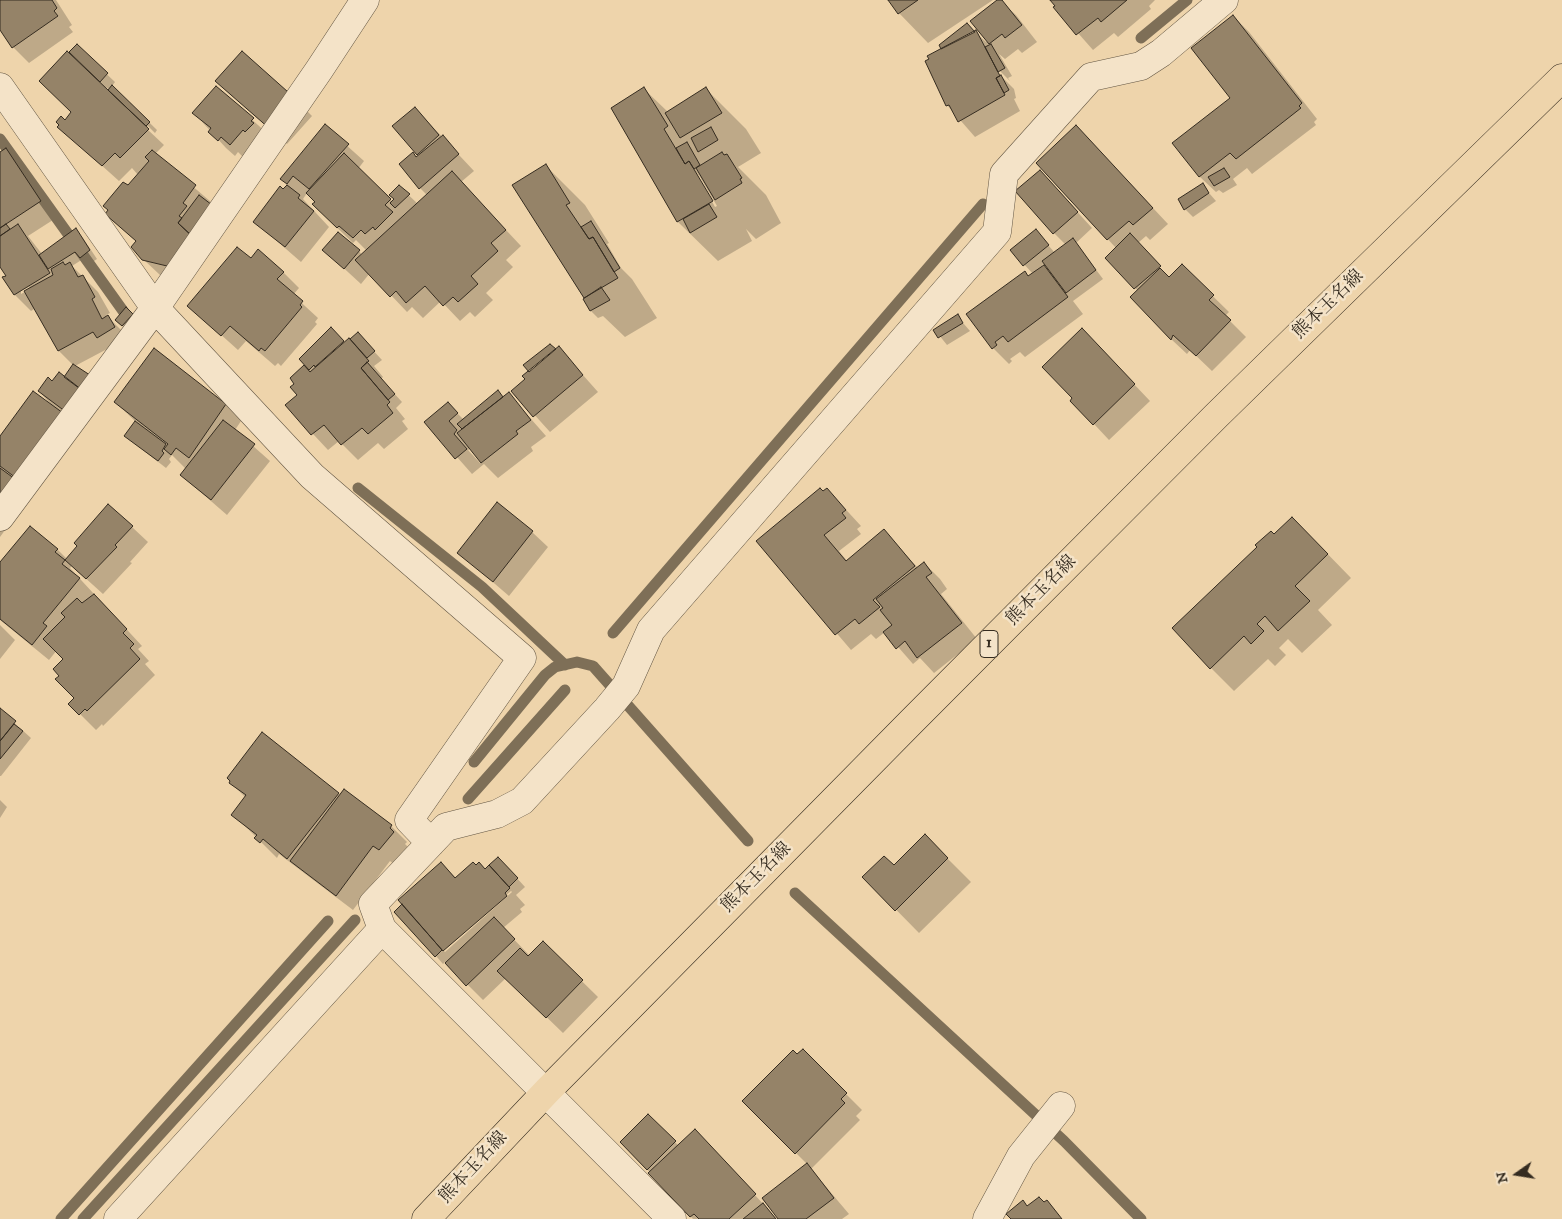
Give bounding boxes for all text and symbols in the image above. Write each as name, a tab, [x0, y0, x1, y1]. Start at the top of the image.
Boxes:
street label: 熊本玉名線	[1289, 266, 1369, 344]
street label: 熊本玉名線	[1003, 552, 1081, 630]
road number: 1	[980, 630, 998, 658]
street label: 熊本玉名線	[718, 839, 796, 917]
street label: 熊本玉名線	[435, 1128, 513, 1208]
north arrow	[1492, 1149, 1542, 1199]
text: N	[1492, 1170, 1512, 1185]

